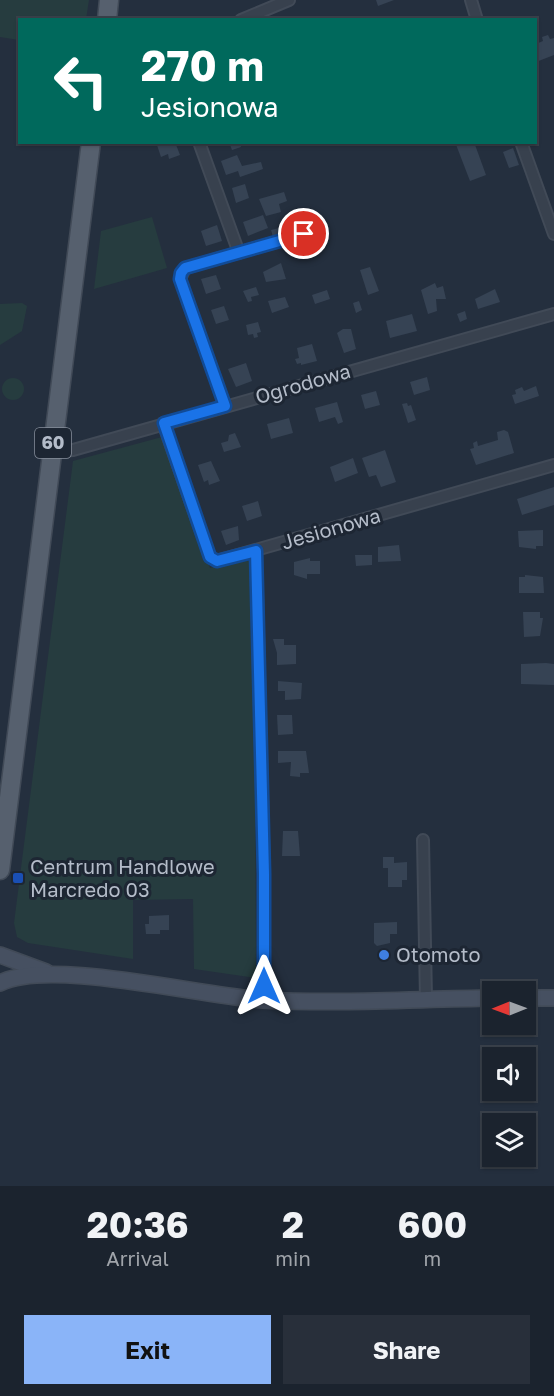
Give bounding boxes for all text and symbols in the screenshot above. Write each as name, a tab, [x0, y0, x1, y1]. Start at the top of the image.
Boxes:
text: 270 m	[141, 40, 264, 90]
icon: left	[42, 42, 120, 120]
text: Jesionowa	[141, 91, 279, 123]
pin	[278, 208, 329, 259]
icon: arrive	[287, 217, 320, 250]
street label: Ogrodowa	[252, 358, 353, 408]
road number: 60	[35, 428, 71, 458]
street label: Jesionowa	[278, 502, 383, 554]
place label: Centrum Handlowe Marcredo 03	[30, 854, 215, 901]
marker: Centrum Handlowe Marcredo 03	[11, 871, 25, 885]
place label: Otomoto	[396, 942, 481, 966]
marker: Otomoto	[377, 948, 391, 962]
position arrow	[232, 954, 296, 1018]
north arrow	[482, 981, 536, 1035]
map controls	[482, 981, 536, 1167]
button: sound	[482, 1047, 536, 1101]
button: layers	[482, 1113, 536, 1167]
text: 20:36	[87, 1203, 189, 1246]
text: 2	[282, 1203, 304, 1246]
text: 600	[398, 1203, 467, 1246]
text: Arrival	[106, 1246, 169, 1270]
text: min	[275, 1246, 311, 1270]
text: m	[424, 1246, 441, 1270]
button: Exit	[24, 1315, 271, 1384]
button: Share	[283, 1315, 530, 1384]

